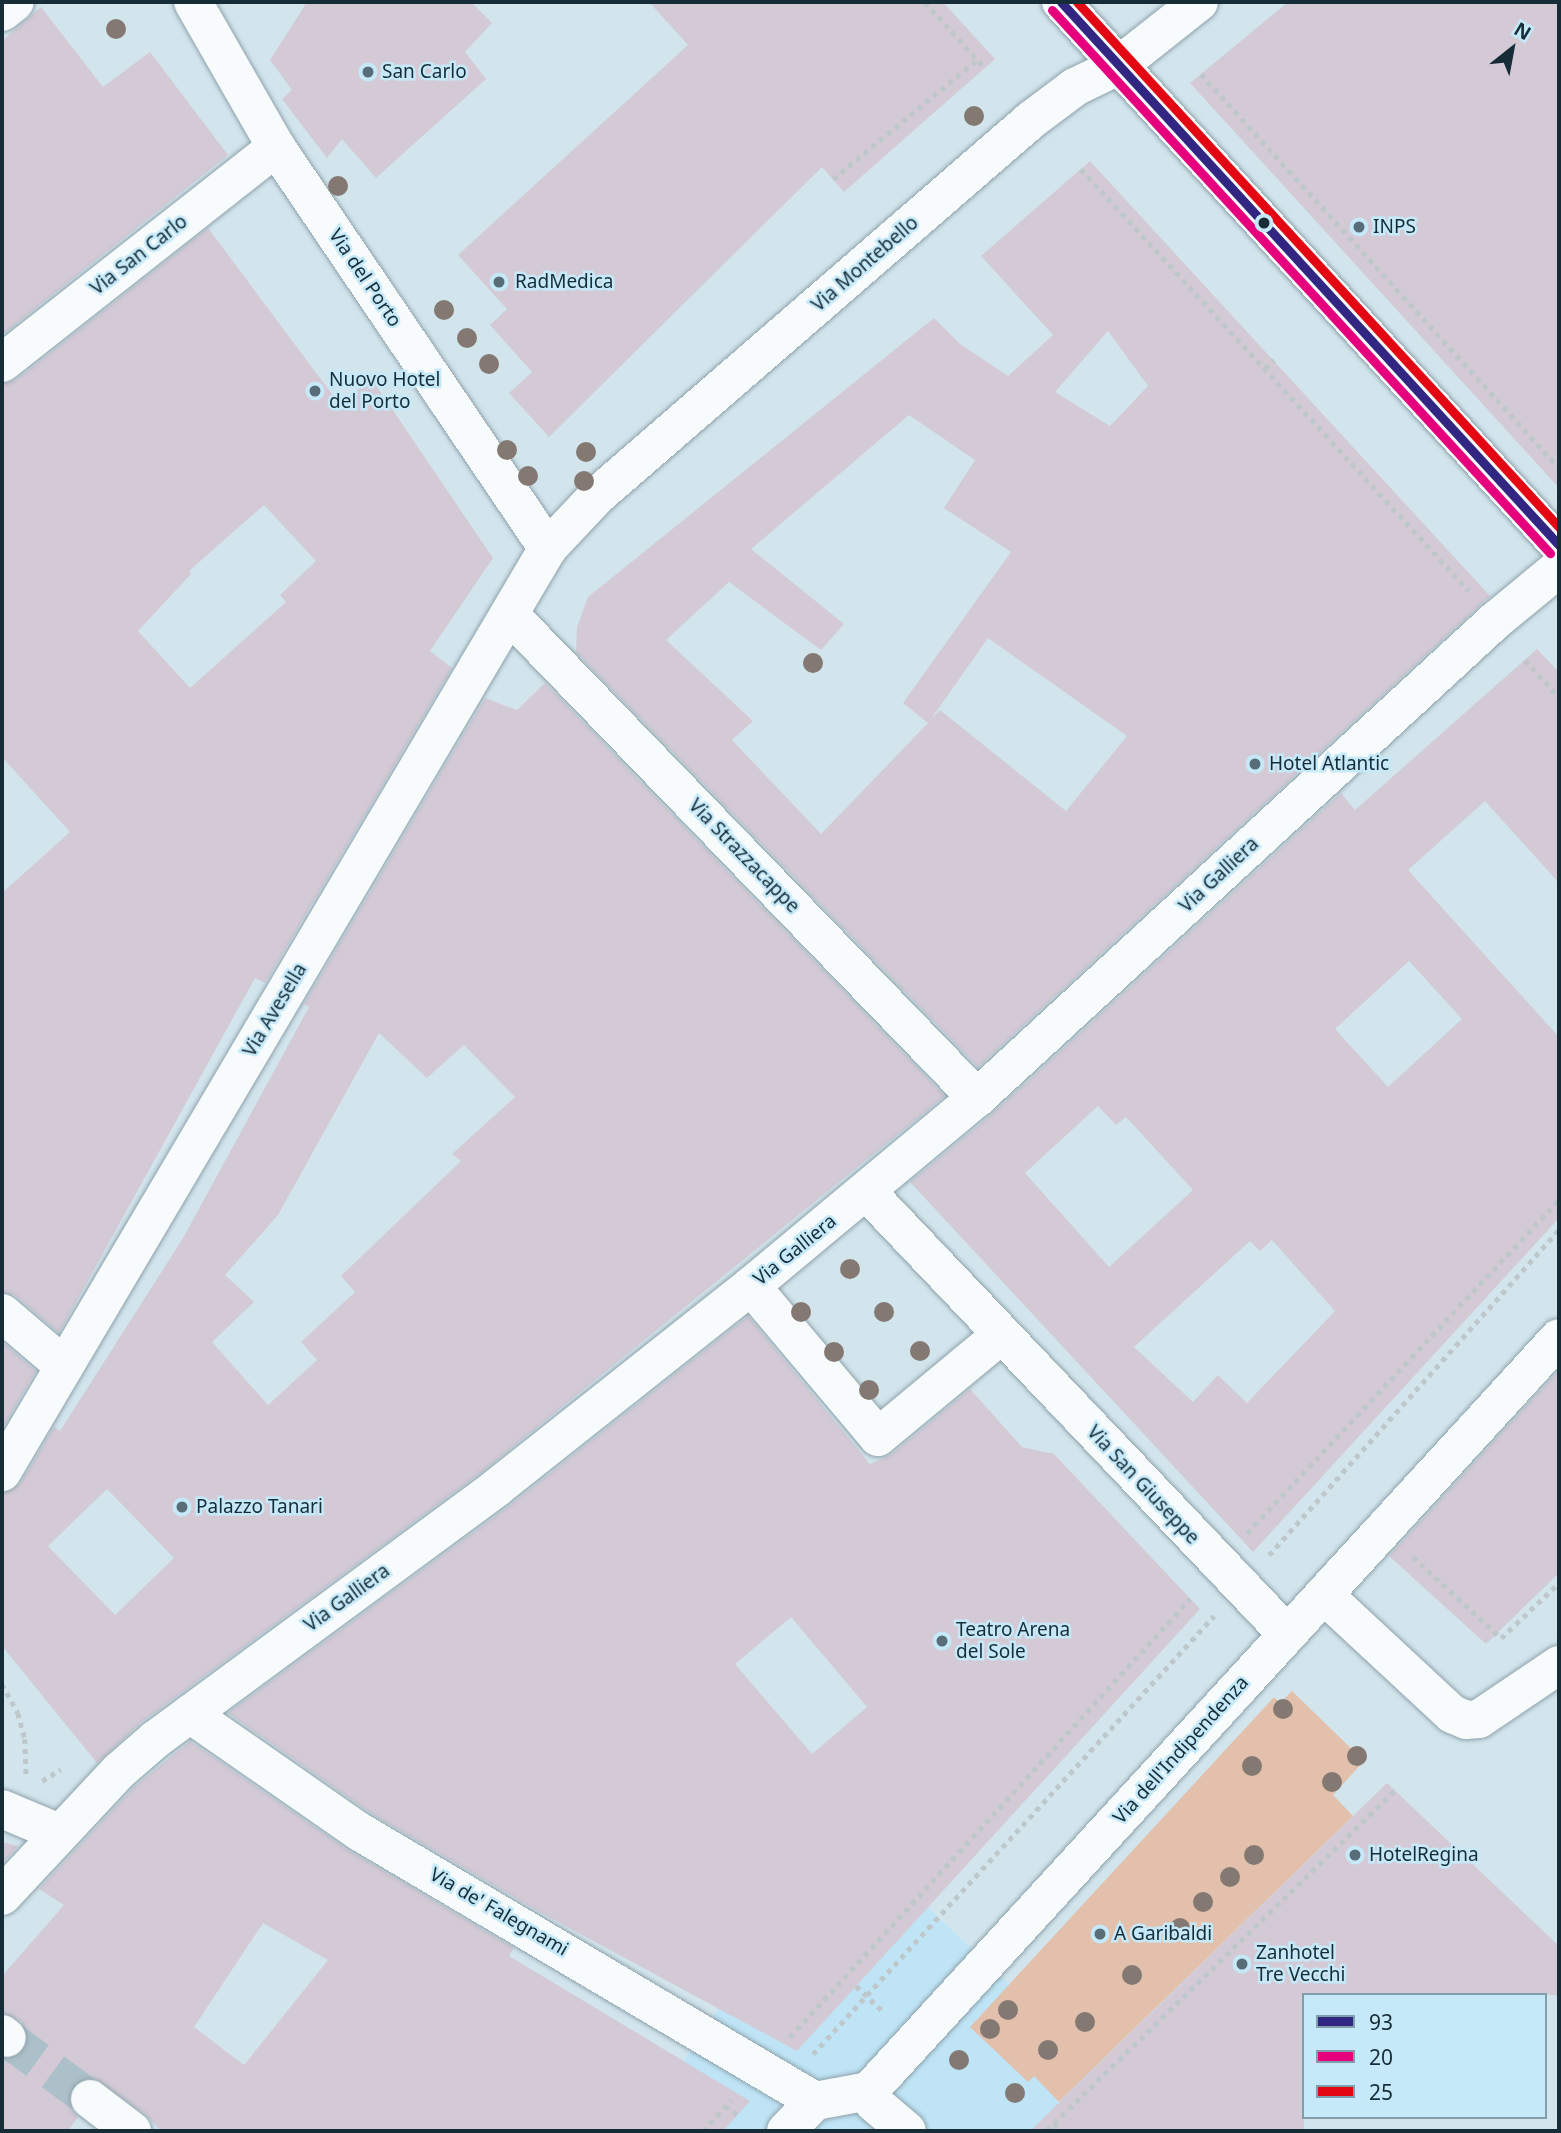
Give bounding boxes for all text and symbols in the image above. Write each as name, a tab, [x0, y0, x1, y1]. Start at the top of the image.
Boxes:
north arrow	[1477, 14, 1547, 84]
text: N	[1509, 16, 1536, 46]
place label: San Carlo	[382, 61, 467, 83]
marker: San Carlo	[360, 64, 376, 80]
street label: Via San Carlo	[86, 210, 192, 300]
street label: Via Montebello	[807, 212, 923, 316]
unlabelled marker	[1257, 216, 1271, 230]
place label: INPS	[1373, 216, 1416, 238]
marker: INPS	[1351, 219, 1367, 235]
street label: Via del Porto	[324, 225, 406, 331]
place label: RadMedica	[515, 271, 613, 293]
marker: RadMedica	[489, 272, 509, 292]
place label: Nuovo Hotel del Porto	[329, 369, 440, 413]
marker: Nuovo Hotel del Porto	[307, 383, 323, 399]
place label: Hotel Atlantic	[1269, 753, 1389, 775]
marker: Hotel Atlantic	[1247, 756, 1263, 772]
street label: Via Strazzacappe	[684, 794, 804, 918]
street label: Via Galliera	[1175, 833, 1263, 917]
street label: Via Avesella	[238, 959, 312, 1061]
street label: Via Galliera	[749, 1210, 841, 1290]
street label: Via San Giuseppe	[1082, 1421, 1204, 1549]
place label: Palazzo Tanari	[196, 1496, 323, 1518]
marker: Palazzo Tanari	[174, 1499, 190, 1515]
street label: Via Galliera	[300, 1559, 394, 1637]
place label: Teatro Arena del Sole	[956, 1619, 1070, 1663]
marker: Teatro Arena del Sole	[934, 1633, 950, 1649]
street label: Via dell'Indipendenza	[1109, 1671, 1253, 1829]
place label: HotelRegina	[1369, 1844, 1479, 1866]
marker: HotelRegina	[1347, 1847, 1363, 1863]
street label: Via de' Falegnami	[426, 1863, 572, 1961]
place label: A Garibaldi	[1114, 1923, 1212, 1945]
marker: A Garibaldi	[1092, 1926, 1108, 1942]
place label: Zanhotel Tre Vecchi	[1256, 1942, 1345, 1986]
marker: Zanhotel Tre Vecchi	[1234, 1956, 1250, 1972]
legend	[1302, 1993, 1547, 2119]
text: 93	[1369, 2008, 1393, 2036]
text: 20	[1369, 2043, 1393, 2071]
text: 25	[1369, 2078, 1393, 2106]

